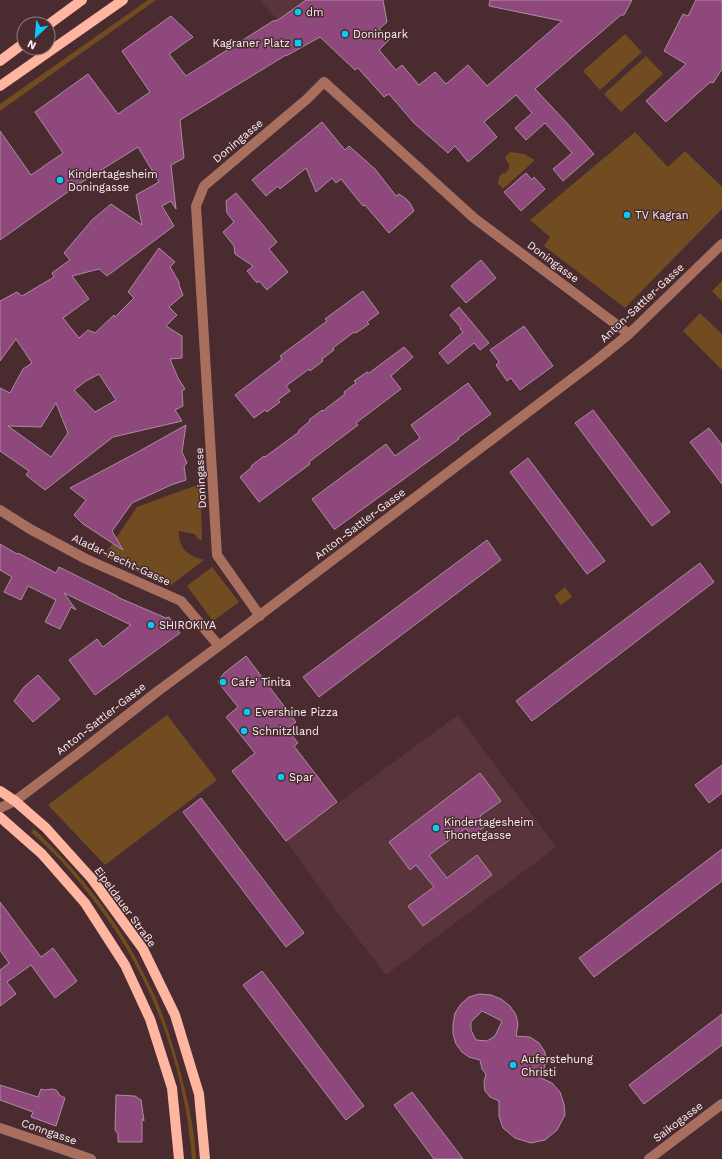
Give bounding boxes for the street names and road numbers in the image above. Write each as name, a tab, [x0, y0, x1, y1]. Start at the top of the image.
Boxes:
street label: Doningasse	[210, 116, 266, 166]
street label: Doningasse	[525, 238, 581, 286]
street label: Anton-Sattler-Gasse	[597, 261, 687, 345]
street label: Doningasse	[193, 447, 209, 509]
street label: Anton-Sattler-Gasse	[312, 486, 408, 562]
street label: Aladar-Pecht-Gasse	[70, 531, 172, 589]
street label: Anton-Sattler-Gasse	[54, 680, 148, 758]
street label: Eipeldauer Straße	[91, 864, 159, 950]
street label: Saikogasse	[651, 1099, 705, 1145]
street label: Conngasse	[20, 1116, 78, 1148]

